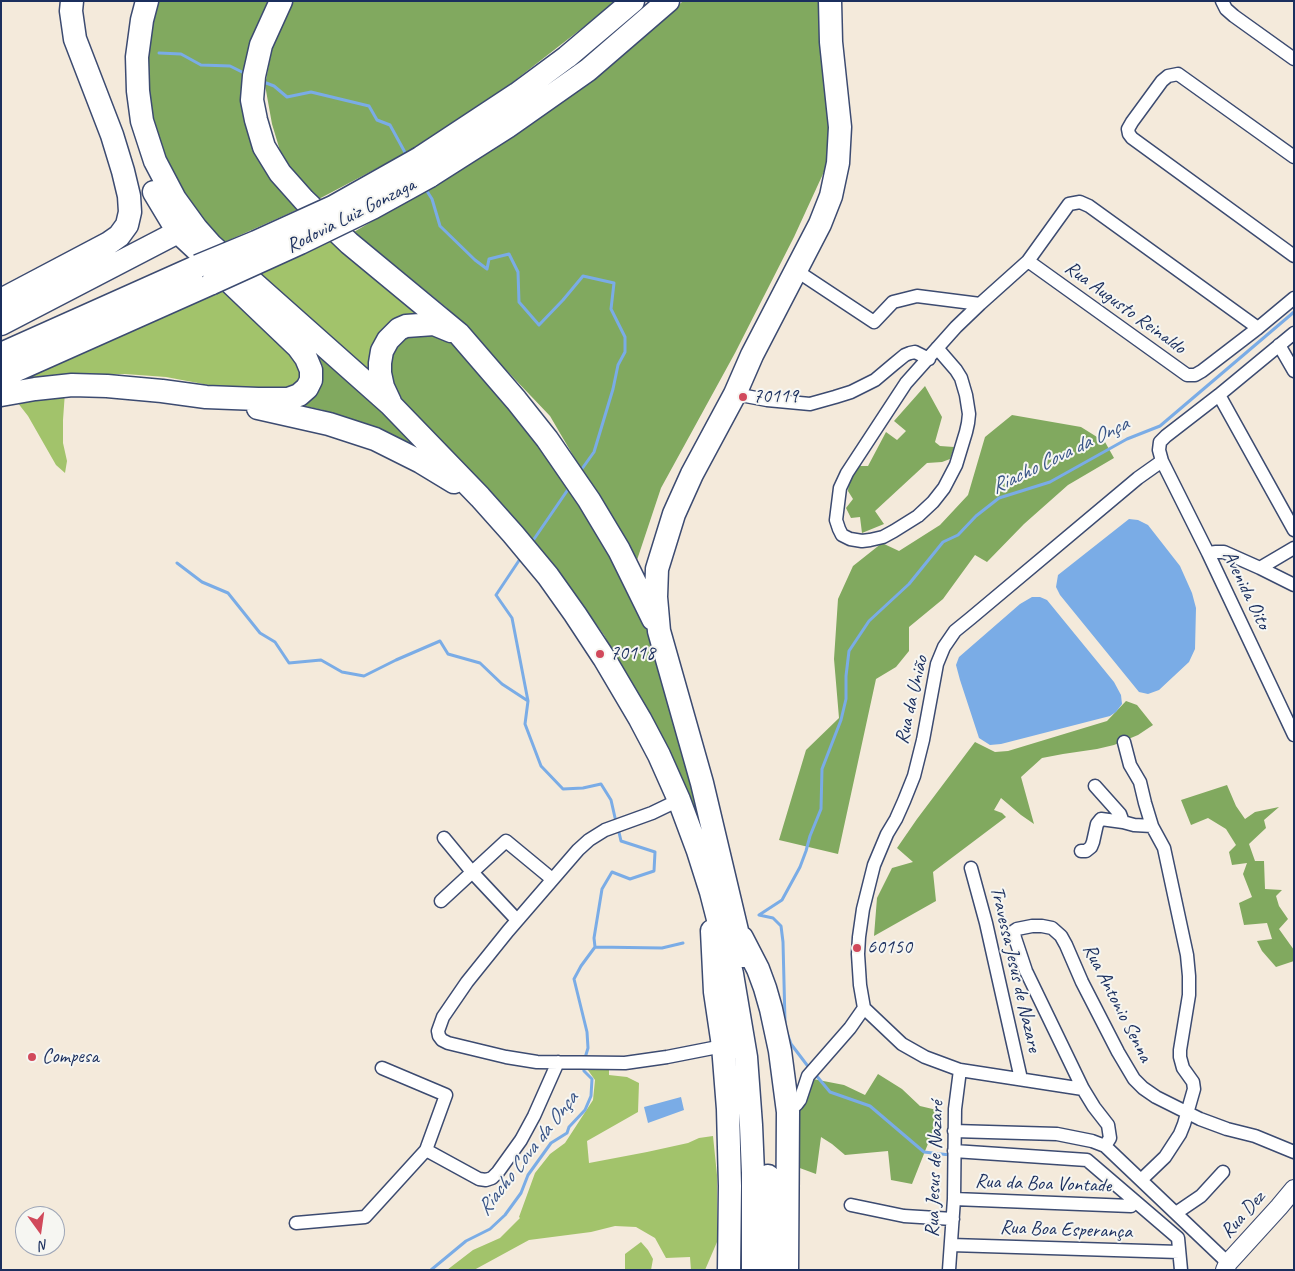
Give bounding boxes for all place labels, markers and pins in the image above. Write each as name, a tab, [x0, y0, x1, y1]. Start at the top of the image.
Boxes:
place label: 70119	[753, 385, 798, 409]
marker: 70119	[737, 391, 749, 403]
place label: 70118	[610, 642, 655, 666]
marker: 70118	[594, 648, 606, 660]
place label: 60150	[867, 936, 912, 960]
marker: 60150	[851, 942, 863, 954]
place label: Compesa	[42, 1045, 99, 1069]
marker: Compesa	[26, 1051, 38, 1063]

